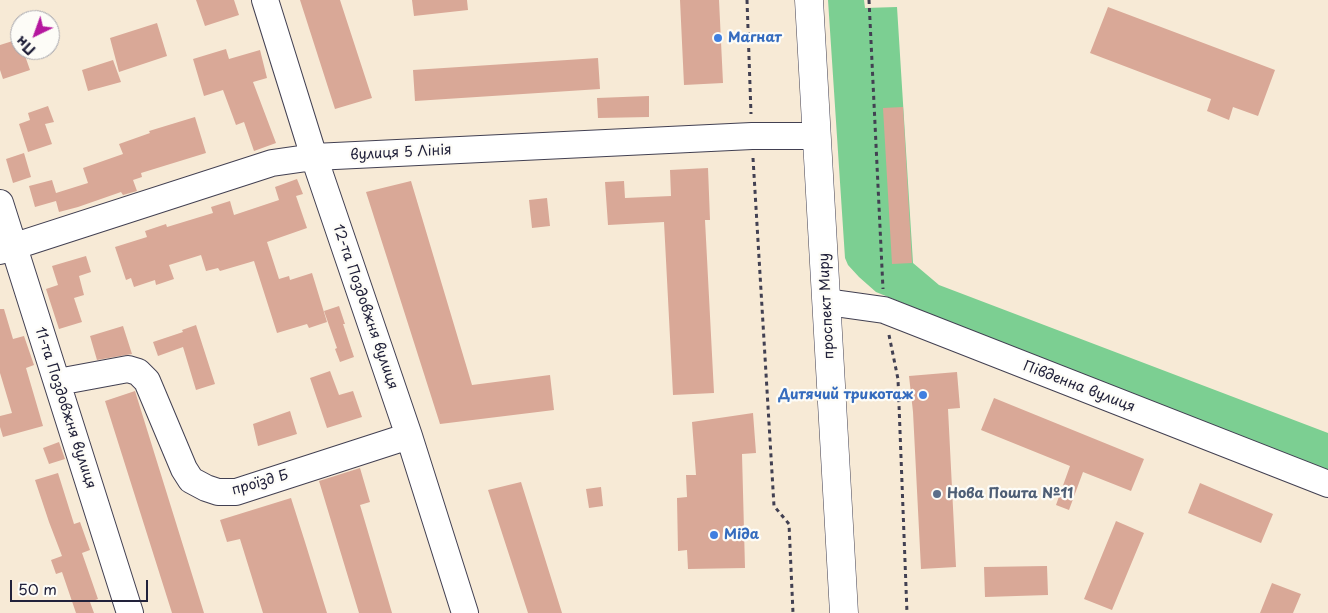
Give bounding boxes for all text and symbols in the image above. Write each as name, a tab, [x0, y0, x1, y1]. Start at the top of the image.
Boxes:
north arrow	[10, 10, 60, 60]
place label: Магнат	[728, 30, 782, 46]
text: Пн	[11, 31, 40, 60]
marker: Магнат	[712, 32, 724, 44]
street label: вулиця 5 Лінія	[350, 142, 452, 164]
street label: 12-та Поздовжня вулиця	[329, 222, 401, 392]
street label: проспект Миру	[816, 252, 838, 360]
street label: 11-та Поздовжня вулиця	[31, 325, 99, 491]
street label: Південна вулиця	[1021, 358, 1137, 416]
place label: Дитячий трикотаж	[779, 387, 913, 403]
marker: Дитячий трикотаж	[917, 389, 929, 401]
street label: проїзд Б	[230, 467, 290, 499]
place label: Нова Пошта №11	[947, 486, 1073, 502]
marker: Нова Пошта №11	[931, 488, 943, 500]
place label: Міда	[724, 527, 759, 543]
marker: Міда	[708, 529, 720, 541]
scale bar	[12, 570, 150, 602]
text: 50 m	[18, 577, 57, 600]

